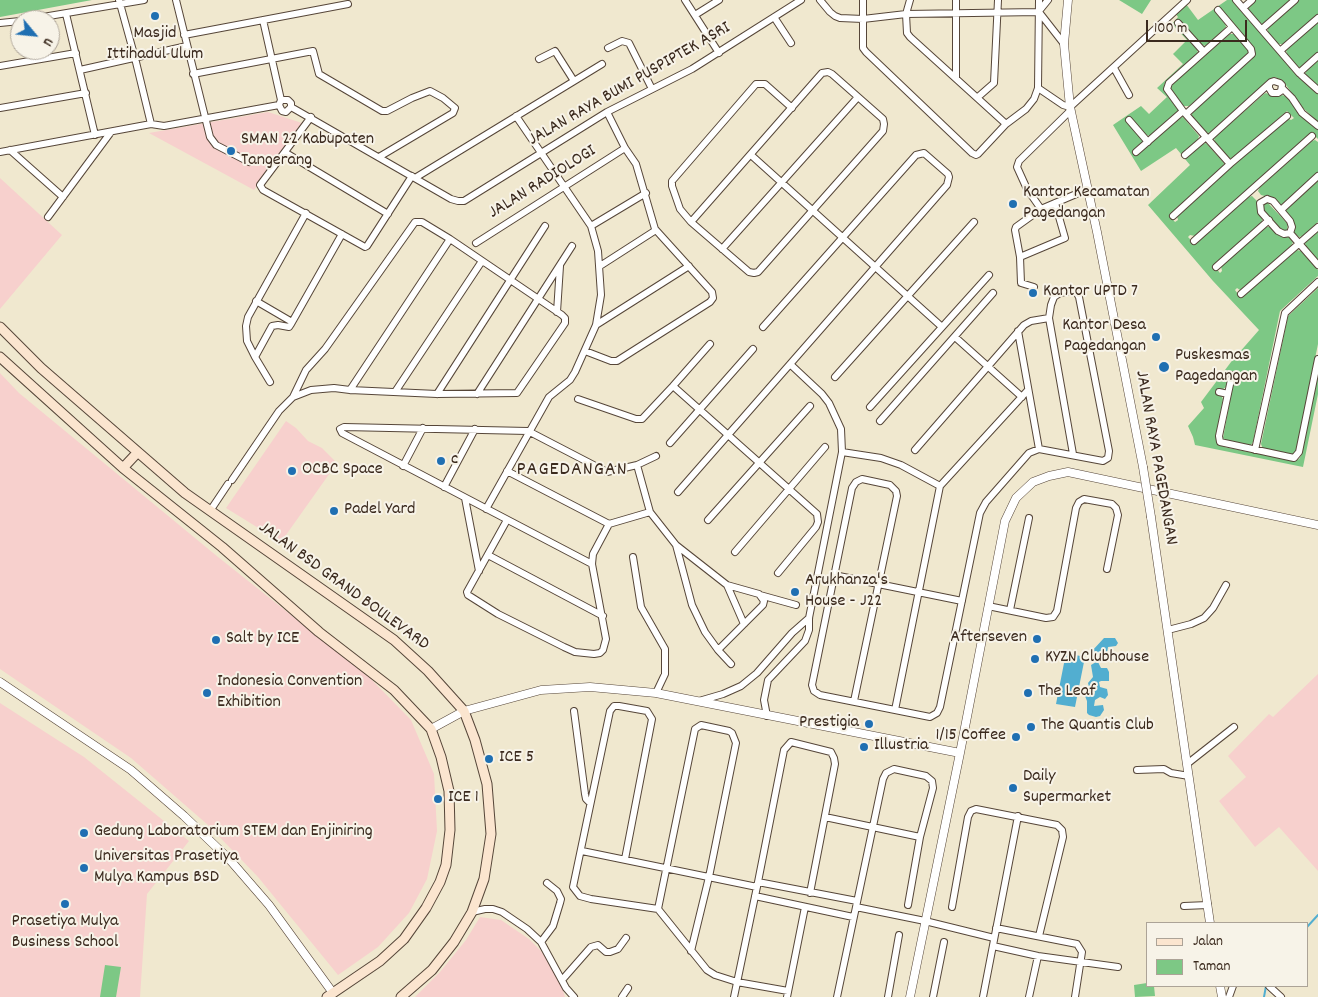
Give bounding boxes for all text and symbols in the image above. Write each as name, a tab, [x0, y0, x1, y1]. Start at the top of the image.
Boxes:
north arrow	[10, 10, 60, 60]
marker: Masjid Ittihadul Ulum	[149, 10, 161, 22]
scale bar	[1148, 10, 1249, 42]
street label: JALAN RAYA BUMI PUSPIPTEK ASRI	[525, 18, 735, 152]
text: 100 m	[1154, 18, 1187, 40]
place label: Masjid Ittihadul Ulum	[107, 24, 203, 66]
text: U	[37, 34, 58, 49]
place label: SMAN 22 Kabupaten Tangerang	[241, 130, 374, 172]
street label: JALAN RADIOLOGI	[485, 141, 601, 225]
marker: SMAN 22 Kabupaten Tangerang	[225, 145, 237, 157]
place label: Kantor Kecamatan Pagedangan	[1023, 183, 1150, 225]
marker: Kantor Kecamatan Pagedangan	[1007, 198, 1019, 210]
place label: Kantor UPTD 7	[1043, 282, 1138, 304]
marker: Kantor UPTD 7	[1027, 287, 1039, 299]
place label: Kantor Desa Pagedangan	[1062, 316, 1146, 358]
marker: Kantor Desa Pagedangan	[1150, 331, 1162, 343]
place label: Puskesmas Pagedangan	[1175, 346, 1257, 388]
marker: Puskesmas Pagedangan	[1157, 360, 1171, 374]
street label: JALAN RAYA PAGEDANGAN	[1129, 369, 1181, 547]
place label: c	[451, 450, 458, 472]
marker: c	[435, 455, 447, 467]
district label: PAGEDANGAN	[515, 459, 629, 483]
place label: OCBC Space	[302, 460, 383, 482]
marker: OCBC Space	[286, 465, 298, 477]
place label: Padel Yard	[344, 500, 416, 522]
marker: Padel Yard	[328, 505, 340, 517]
street label: JALAN BSD GRAND BOULEVARD	[253, 518, 433, 656]
place label: Arukhanza's House - J22	[805, 571, 888, 614]
marker: Arukhanza's House - J22	[789, 586, 801, 598]
place label: Afterseven	[950, 628, 1027, 650]
place label: Salt by ICE	[226, 629, 299, 651]
marker: Afterseven	[1031, 633, 1043, 645]
marker: Salt by ICE	[210, 634, 222, 646]
place label: KYZN Clubhouse	[1045, 648, 1149, 670]
marker: KYZN Clubhouse	[1029, 653, 1041, 665]
place label: Indonesia Convention Exhibition	[217, 672, 362, 714]
place label: The Leaf	[1038, 682, 1096, 704]
marker: Indonesia Convention Exhibition	[201, 687, 213, 699]
marker: The Leaf	[1022, 687, 1034, 699]
place label: Prestigia	[799, 713, 859, 735]
place label: The Quantis Club	[1041, 716, 1154, 738]
marker: Prestigia	[863, 718, 875, 730]
marker: The Quantis Club	[1025, 721, 1037, 733]
place label: 1/15 Coffee	[936, 726, 1006, 748]
marker: 1/15 Coffee	[1010, 731, 1022, 743]
place label: Illustria	[874, 736, 929, 758]
marker: Illustria	[858, 741, 870, 753]
place label: ICE 5	[499, 748, 534, 770]
marker: ICE 5	[483, 753, 495, 765]
place label: Daily Supermarket	[1023, 767, 1111, 810]
marker: Daily Supermarket	[1007, 782, 1019, 794]
place label: ICE 1	[448, 788, 479, 810]
marker: ICE 1	[432, 793, 444, 805]
place label: Gedung Laboratorium STEM dan Enjiniring	[94, 822, 373, 844]
marker: Gedung Laboratorium STEM dan Enjiniring	[78, 827, 90, 839]
place label: Universitas Prasetiya Mulya Kampus BSD	[94, 847, 239, 890]
marker: Universitas Prasetiya Mulya Kampus BSD	[78, 862, 90, 874]
marker: Prasetiya Mulya Business School	[59, 898, 71, 910]
place label: Prasetiya Mulya Business School	[12, 912, 118, 954]
legend	[1146, 922, 1308, 987]
text: Jalan	[1193, 931, 1223, 953]
text: Taman	[1193, 956, 1230, 978]

